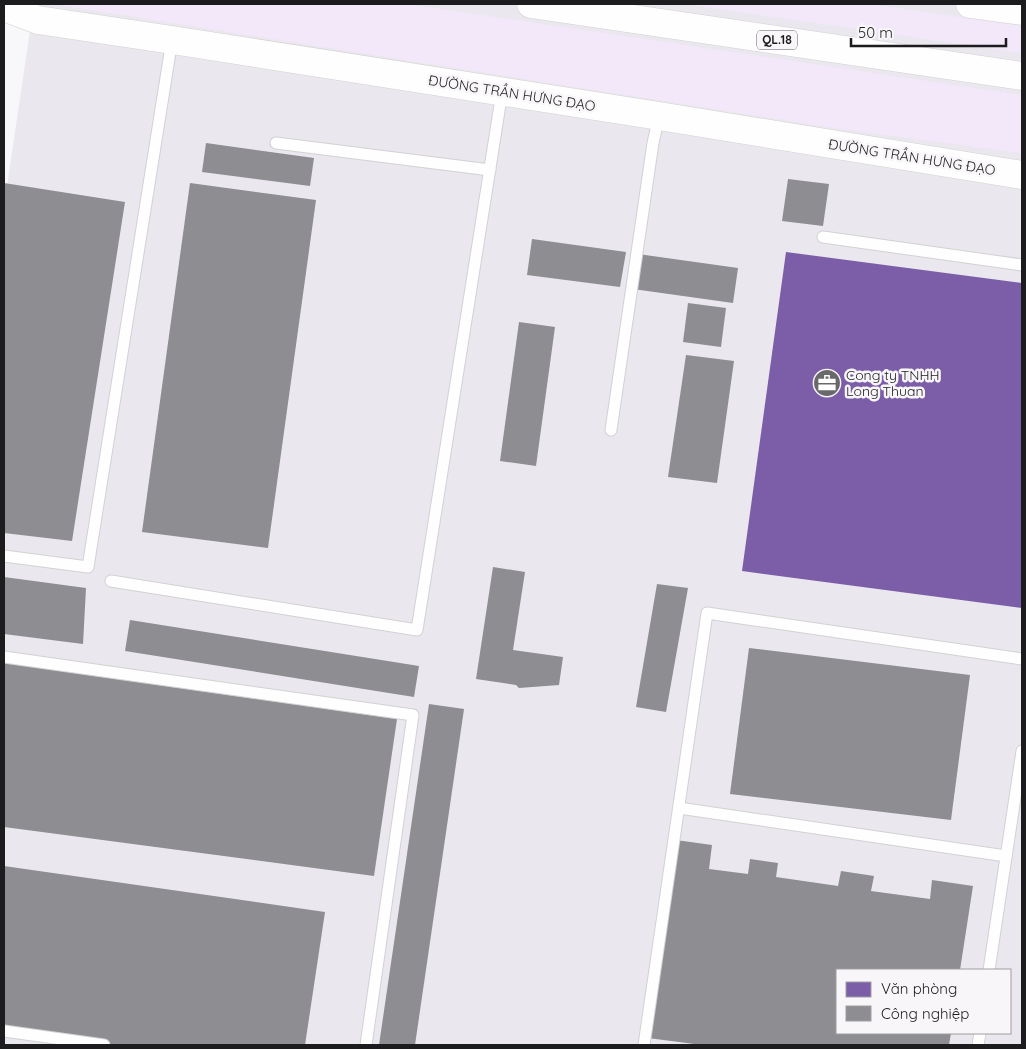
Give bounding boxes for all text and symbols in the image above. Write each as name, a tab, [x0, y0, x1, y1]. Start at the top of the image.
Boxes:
scale bar	[851, 15, 1006, 47]
text: 50 m	[858, 23, 893, 42]
road number: QL.18	[757, 30, 797, 50]
street label: ĐƯỜNG TRẦN HƯNG ĐẠO	[427, 71, 597, 115]
street label: ĐƯỜNG TRẦN HƯNG ĐẠO	[827, 135, 997, 179]
place label: Cong ty TNHH Long Thuan	[846, 366, 940, 400]
office icon: Cong ty TNHH Long Thuan	[812, 368, 842, 398]
legend	[836, 969, 1011, 1034]
text: Văn phòng	[881, 979, 957, 998]
text: Công nghiệp	[881, 1004, 969, 1023]

